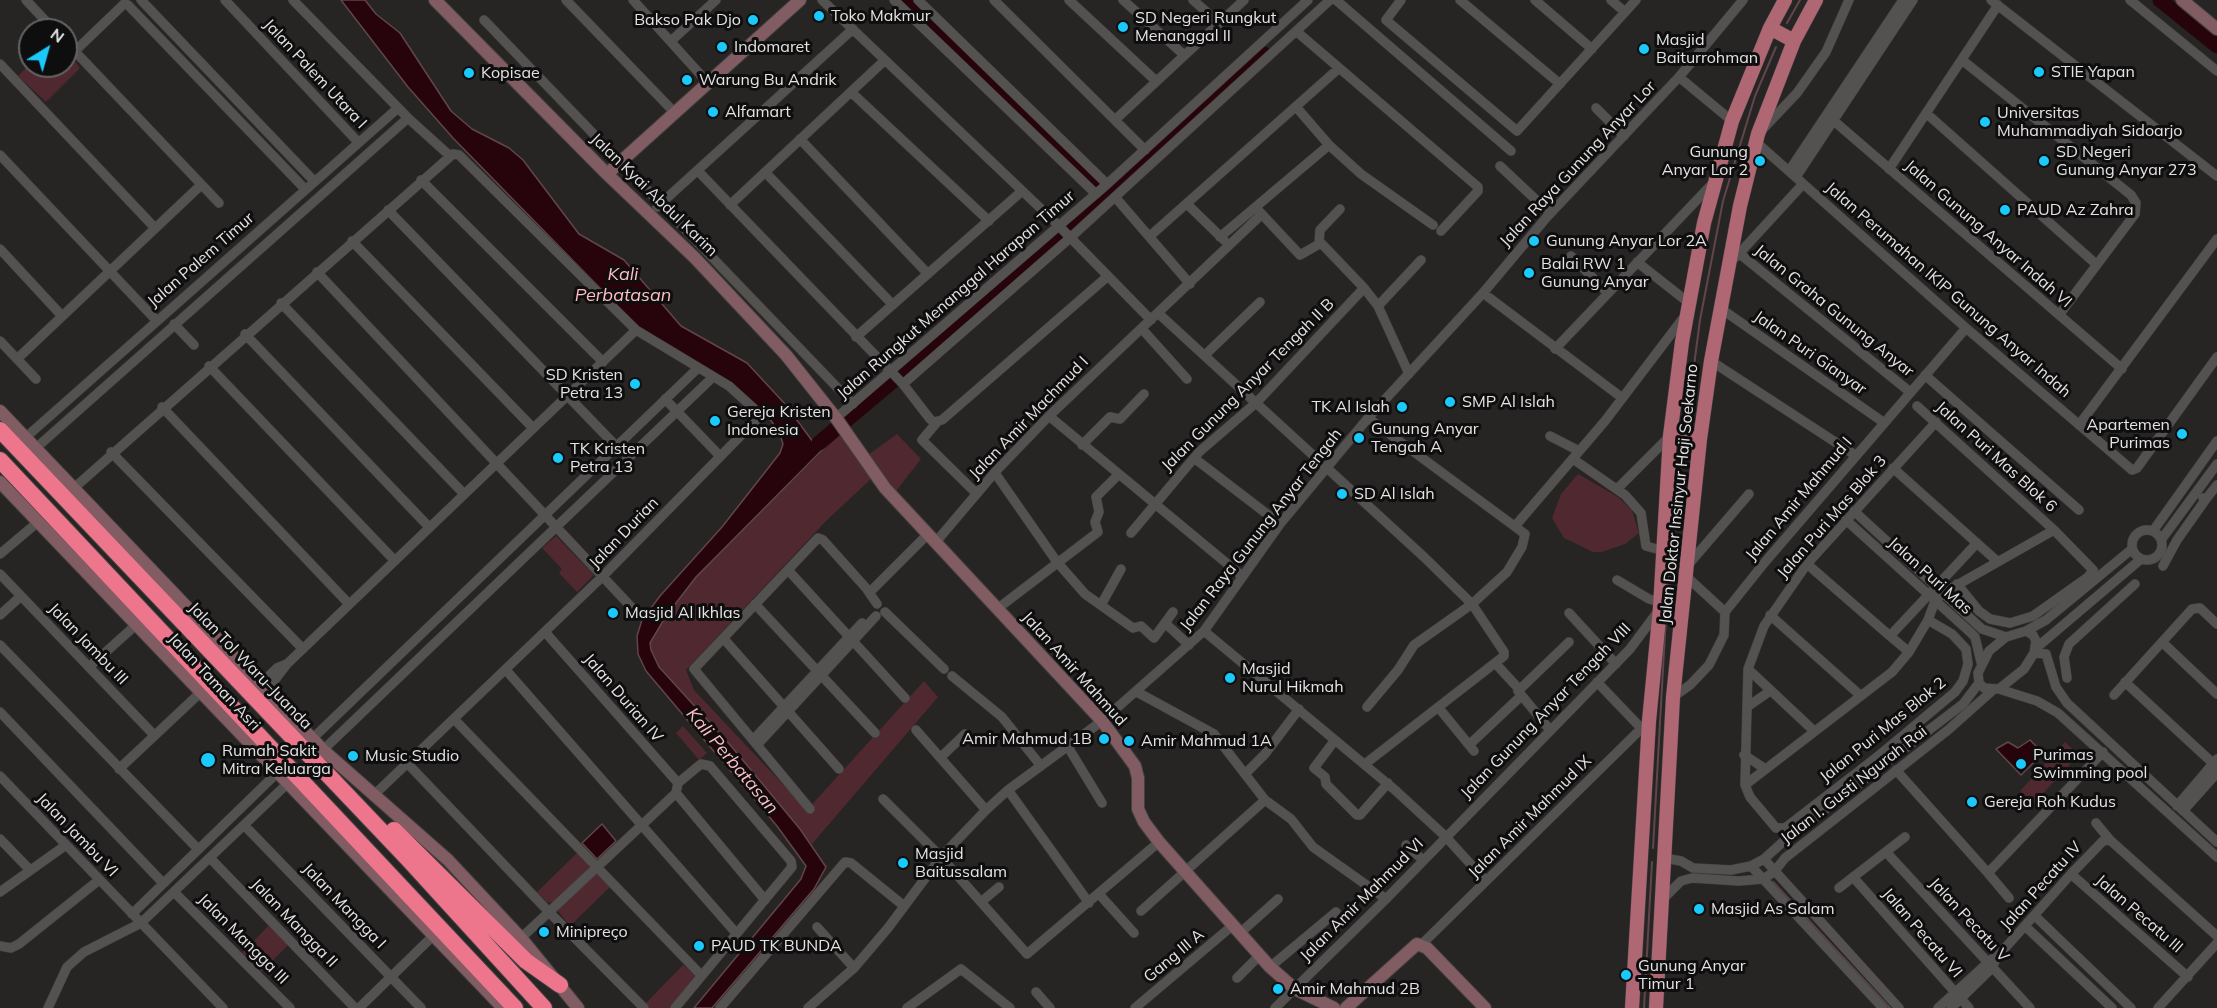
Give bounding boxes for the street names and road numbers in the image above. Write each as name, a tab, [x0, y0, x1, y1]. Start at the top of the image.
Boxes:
street label: Jalan Palem Utara I	[259, 15, 371, 133]
street label: Jalan Raya Gunung Anyar Lor	[1496, 77, 1660, 251]
street label: Jalan Kyai Abdul Karim	[587, 129, 721, 261]
street label: Jalan Gunung Anyar Indah VI	[1901, 156, 2075, 312]
street label: Jalan Perumahan IKIP Gunung Anyar Indah	[1821, 178, 2075, 402]
street label: Jalan Rungkut Menanggal Harapan Timur	[833, 187, 1079, 403]
street label: Jalan Palem Timur	[144, 209, 258, 311]
street label: Jalan Graha Gunung Anyar	[1750, 241, 1918, 381]
street label: Jalan Gunung Anyar Tengah II B	[1158, 295, 1338, 475]
street label: Jalan Puri Gianyar	[1750, 307, 1870, 399]
street label: Jalan Amir Machmud I	[965, 353, 1093, 483]
street label: Jalan Doktor Insinyur Haji Soekarno	[1656, 363, 1702, 625]
street label: Jalan Puri Mas Blok 6	[1931, 398, 2061, 516]
street label: Jalan Raya Gunung Anyar Tengah	[1176, 425, 1346, 635]
street label: Jalan Amir Mahmud I	[1742, 433, 1856, 565]
street label: Jalan Puri Mas Blok 3	[1773, 452, 1891, 582]
street label: Jalan Durian	[585, 493, 663, 573]
street label: Jalan Puri Mas	[1884, 533, 1976, 619]
street label: Jalan Tol Waru–Juanda	[184, 598, 316, 734]
street label: Jalan Jambu III	[44, 599, 132, 689]
street label: Jalan Amir Mahmud	[1018, 608, 1130, 730]
street label: Jalan Gunung Anyar Tengah VIII	[1457, 619, 1635, 803]
street label: Jalan Taman Asri	[164, 629, 264, 735]
street label: Jalan Durian IV	[579, 650, 667, 746]
street label: Jalan Puri Mas Blok 2	[1816, 673, 1950, 787]
street label: Jalan I. Gusti Ngurah Rai	[1777, 722, 1931, 848]
street label: Jalan Amir Mahmud IX	[1465, 752, 1595, 882]
street label: Jalan Jambu VI	[32, 789, 122, 881]
street label: Jalan Amir Mahmud VI	[1296, 834, 1428, 966]
street label: Jalan Pecatu IV	[1996, 838, 2086, 934]
street label: Jalan Mangga I	[298, 859, 390, 953]
street label: Jalan Pecatu III	[2091, 871, 2187, 957]
street label: Jalan Pecatu V	[1925, 874, 2013, 966]
street label: Jalan Mangga II	[247, 875, 341, 971]
street label: Jalan Pecatu VI	[1878, 884, 1966, 982]
street label: Jalan Mangga III	[194, 890, 292, 988]
street label: Gang III A	[1140, 925, 1208, 987]

